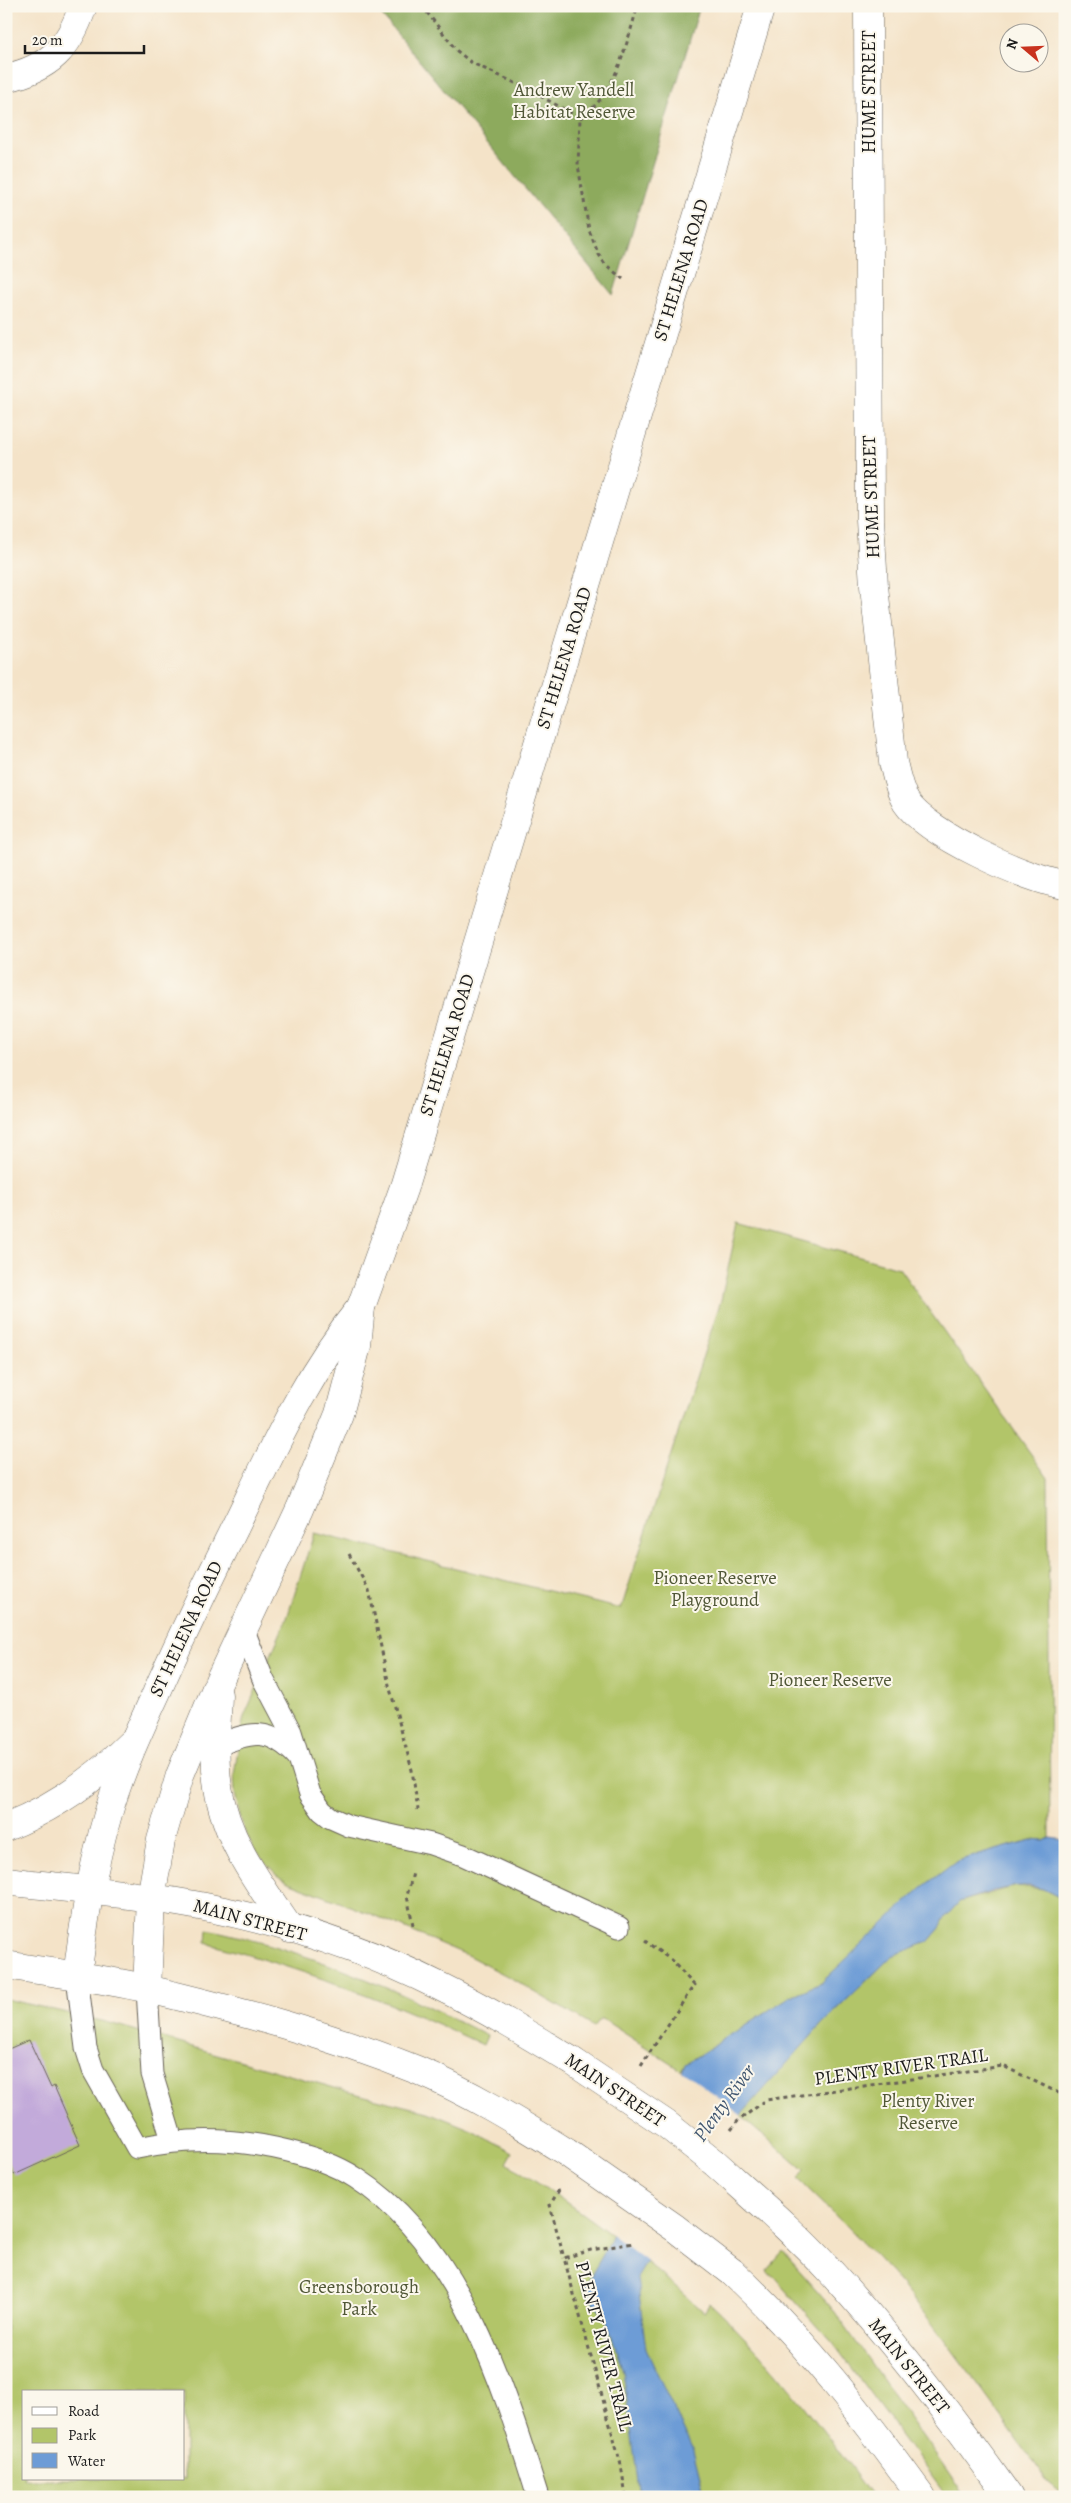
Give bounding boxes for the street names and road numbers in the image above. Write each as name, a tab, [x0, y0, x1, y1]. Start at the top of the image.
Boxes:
street label: HUME STREET	[856, 30, 882, 154]
street label: ST HELENA ROAD	[647, 196, 715, 344]
street label: HUME STREET	[856, 434, 886, 559]
street label: ST HELENA ROAD	[530, 584, 598, 732]
street label: ST HELENA ROAD	[413, 971, 481, 1119]
street label: ST HELENA ROAD	[143, 1557, 229, 1701]
street label: MAIN STREET	[190, 1892, 310, 1948]
street label: PLENTY RIVER TRAIL	[813, 2042, 990, 2092]
street label: MAIN STREET	[559, 2047, 671, 2134]
street label: PLENTY RIVER TRAIL	[569, 2258, 639, 2434]
street label: MAIN STREET	[862, 2313, 956, 2420]

